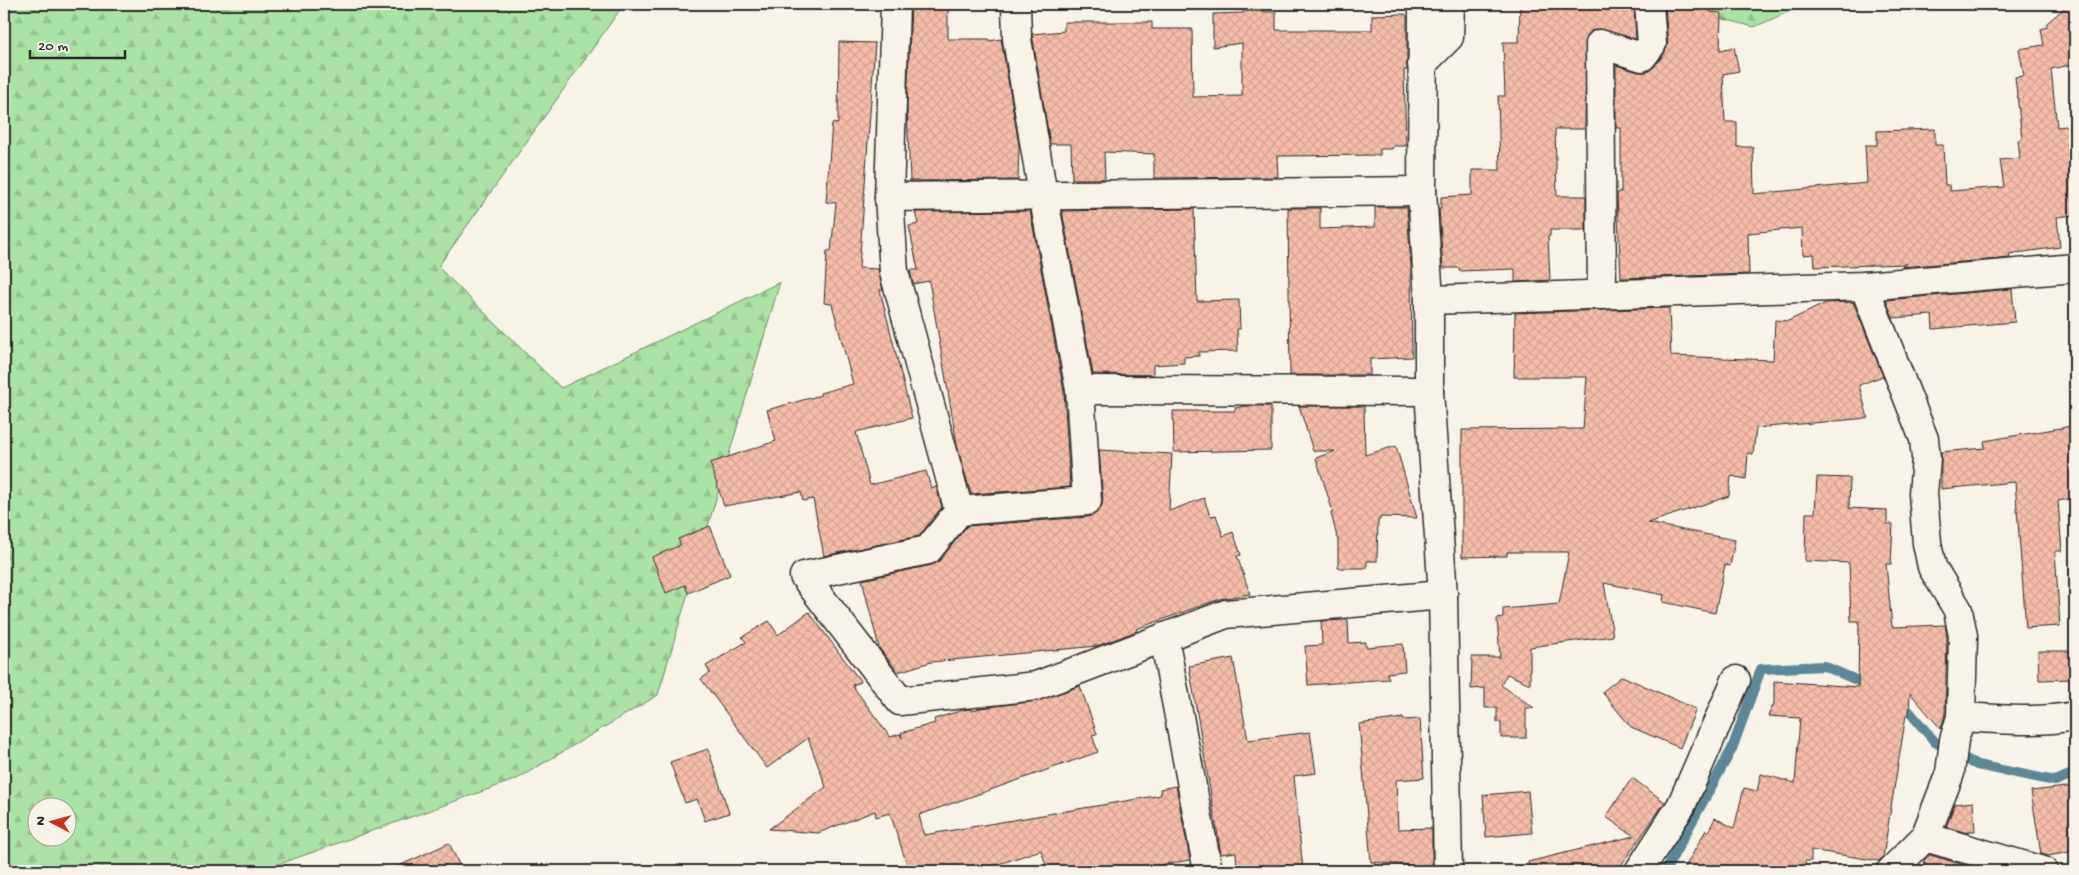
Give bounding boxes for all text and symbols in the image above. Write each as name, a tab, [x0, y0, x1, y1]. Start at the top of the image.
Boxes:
scale bar	[30, 28, 125, 60]
text: 20 m	[38, 38, 68, 56]
north arrow	[28, 798, 78, 848]
text: N	[33, 815, 50, 826]

